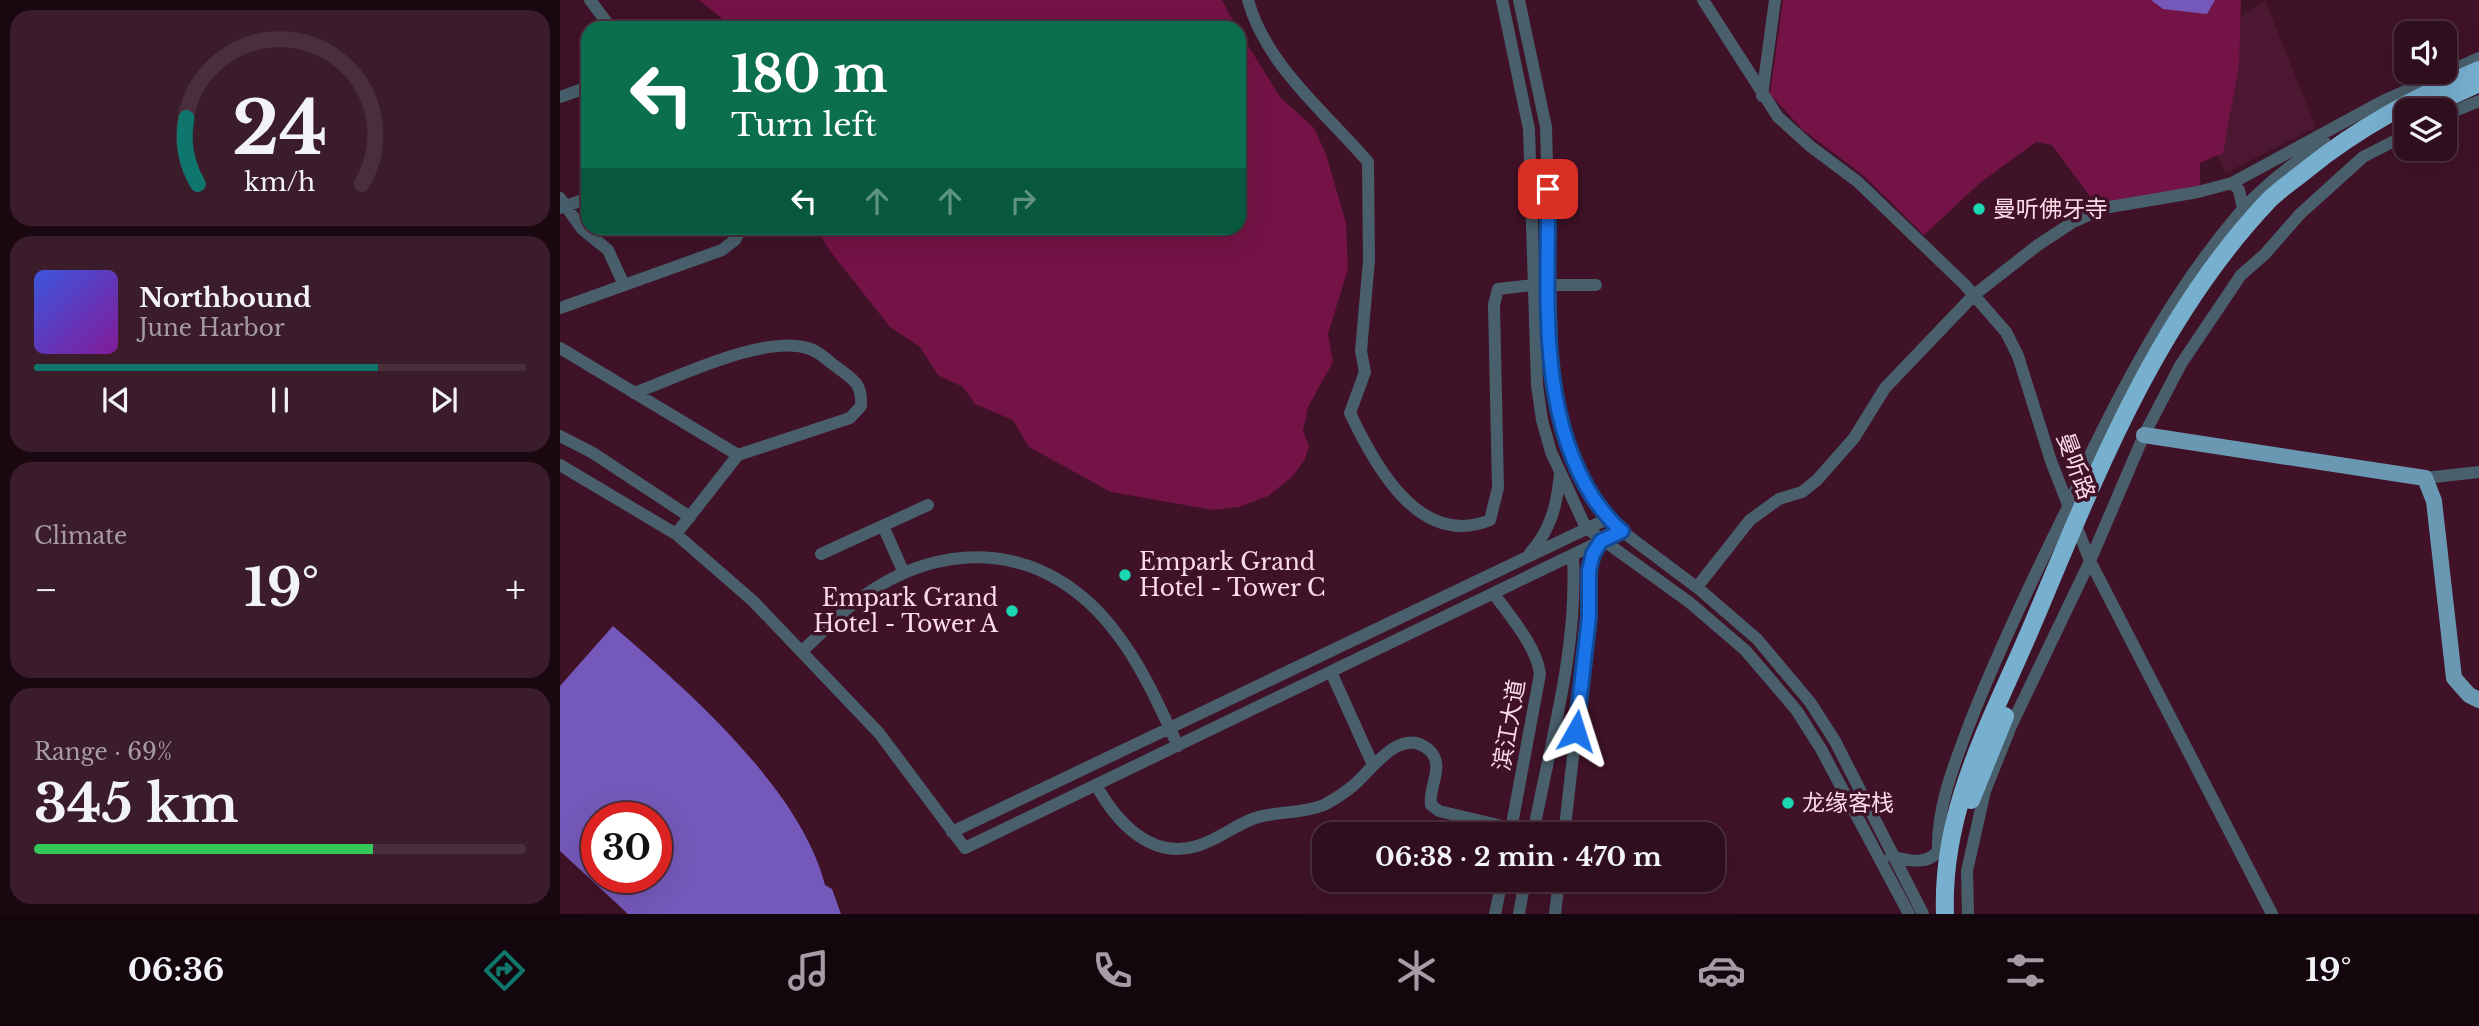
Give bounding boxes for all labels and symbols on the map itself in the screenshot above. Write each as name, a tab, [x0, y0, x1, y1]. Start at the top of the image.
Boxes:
pin	[1518, 159, 1578, 219]
place label: 曼听佛牙寺	[1993, 195, 2108, 223]
marker: 曼听佛牙寺	[1971, 201, 1987, 217]
street label: 曼听路	[2051, 429, 2101, 503]
place label: Empark Grand Hotel - Tower C	[1139, 548, 1325, 602]
marker: Empark Grand Hotel - Tower C	[1117, 567, 1133, 583]
place label: Empark Grand Hotel - Tower A	[813, 584, 999, 638]
marker: Empark Grand Hotel - Tower A	[1004, 603, 1020, 619]
street label: 滨江大道	[1487, 677, 1531, 773]
position arrow	[1539, 694, 1613, 768]
place label: 龙缘客栈	[1802, 789, 1894, 817]
marker: 龙缘客栈	[1780, 795, 1796, 811]
speed limit sign: 30	[581, 802, 672, 893]

